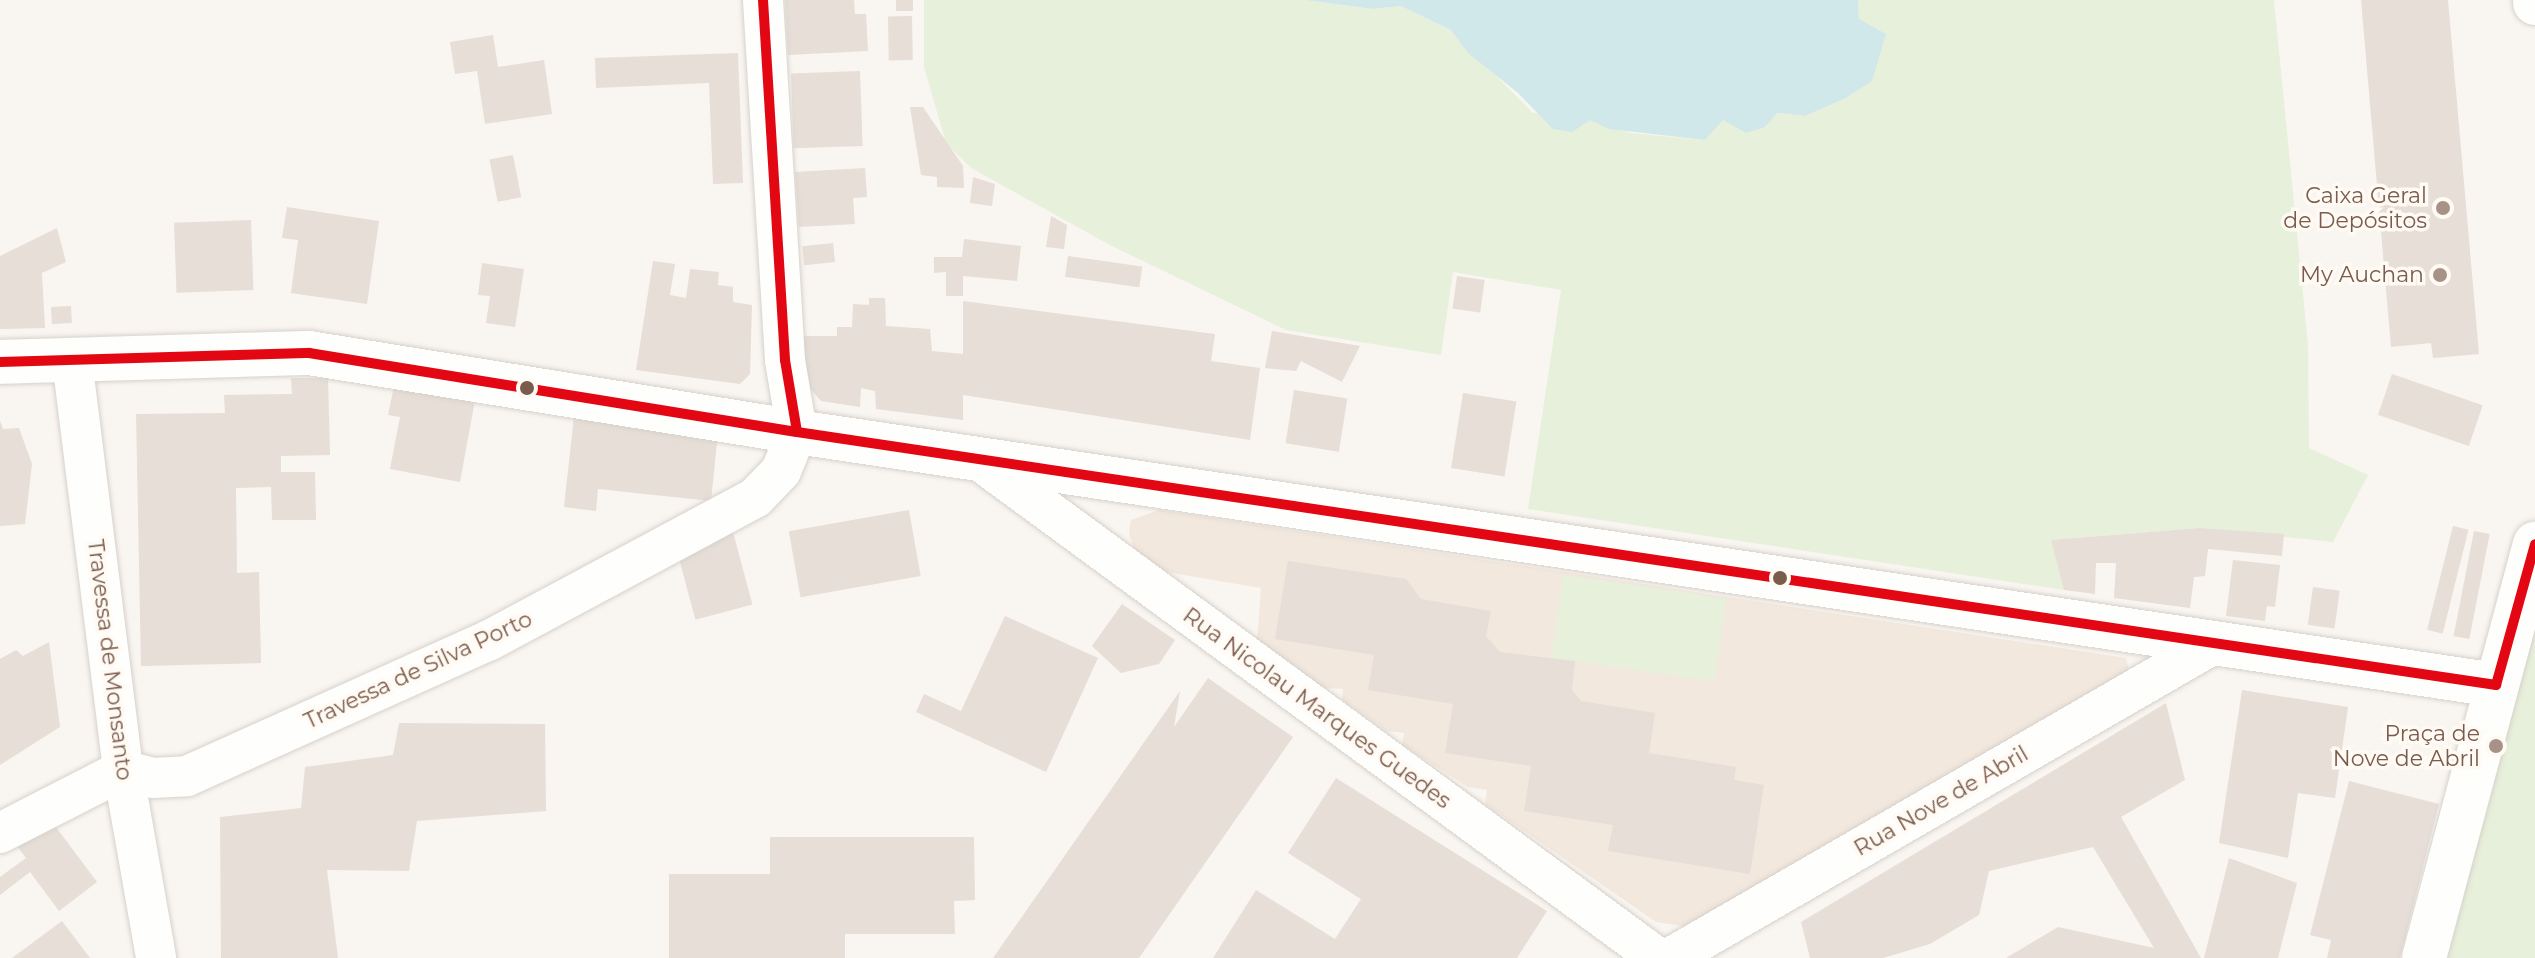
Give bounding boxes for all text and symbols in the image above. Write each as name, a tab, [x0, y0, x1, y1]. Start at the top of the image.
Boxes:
place label: Caixa Geral de Depósitos	[2283, 182, 2427, 234]
marker: Caixa Geral de Depósitos	[2434, 199, 2452, 217]
place label: My Auchan	[2300, 262, 2424, 288]
marker: My Auchan	[2431, 266, 2449, 284]
unlabelled marker	[519, 380, 535, 396]
street label: Travessa de Monsanto	[82, 538, 138, 782]
unlabelled marker	[1772, 570, 1788, 586]
street label: Rua Nicolau Marques Guedes	[1178, 602, 1456, 814]
street label: Travessa de Silva Porto	[300, 606, 536, 734]
place label: Praça de Nove de Abril	[2333, 720, 2480, 772]
marker: Praça de Nove de Abril	[2487, 737, 2505, 755]
street label: Rua Nove de Abril	[1849, 740, 2033, 862]

